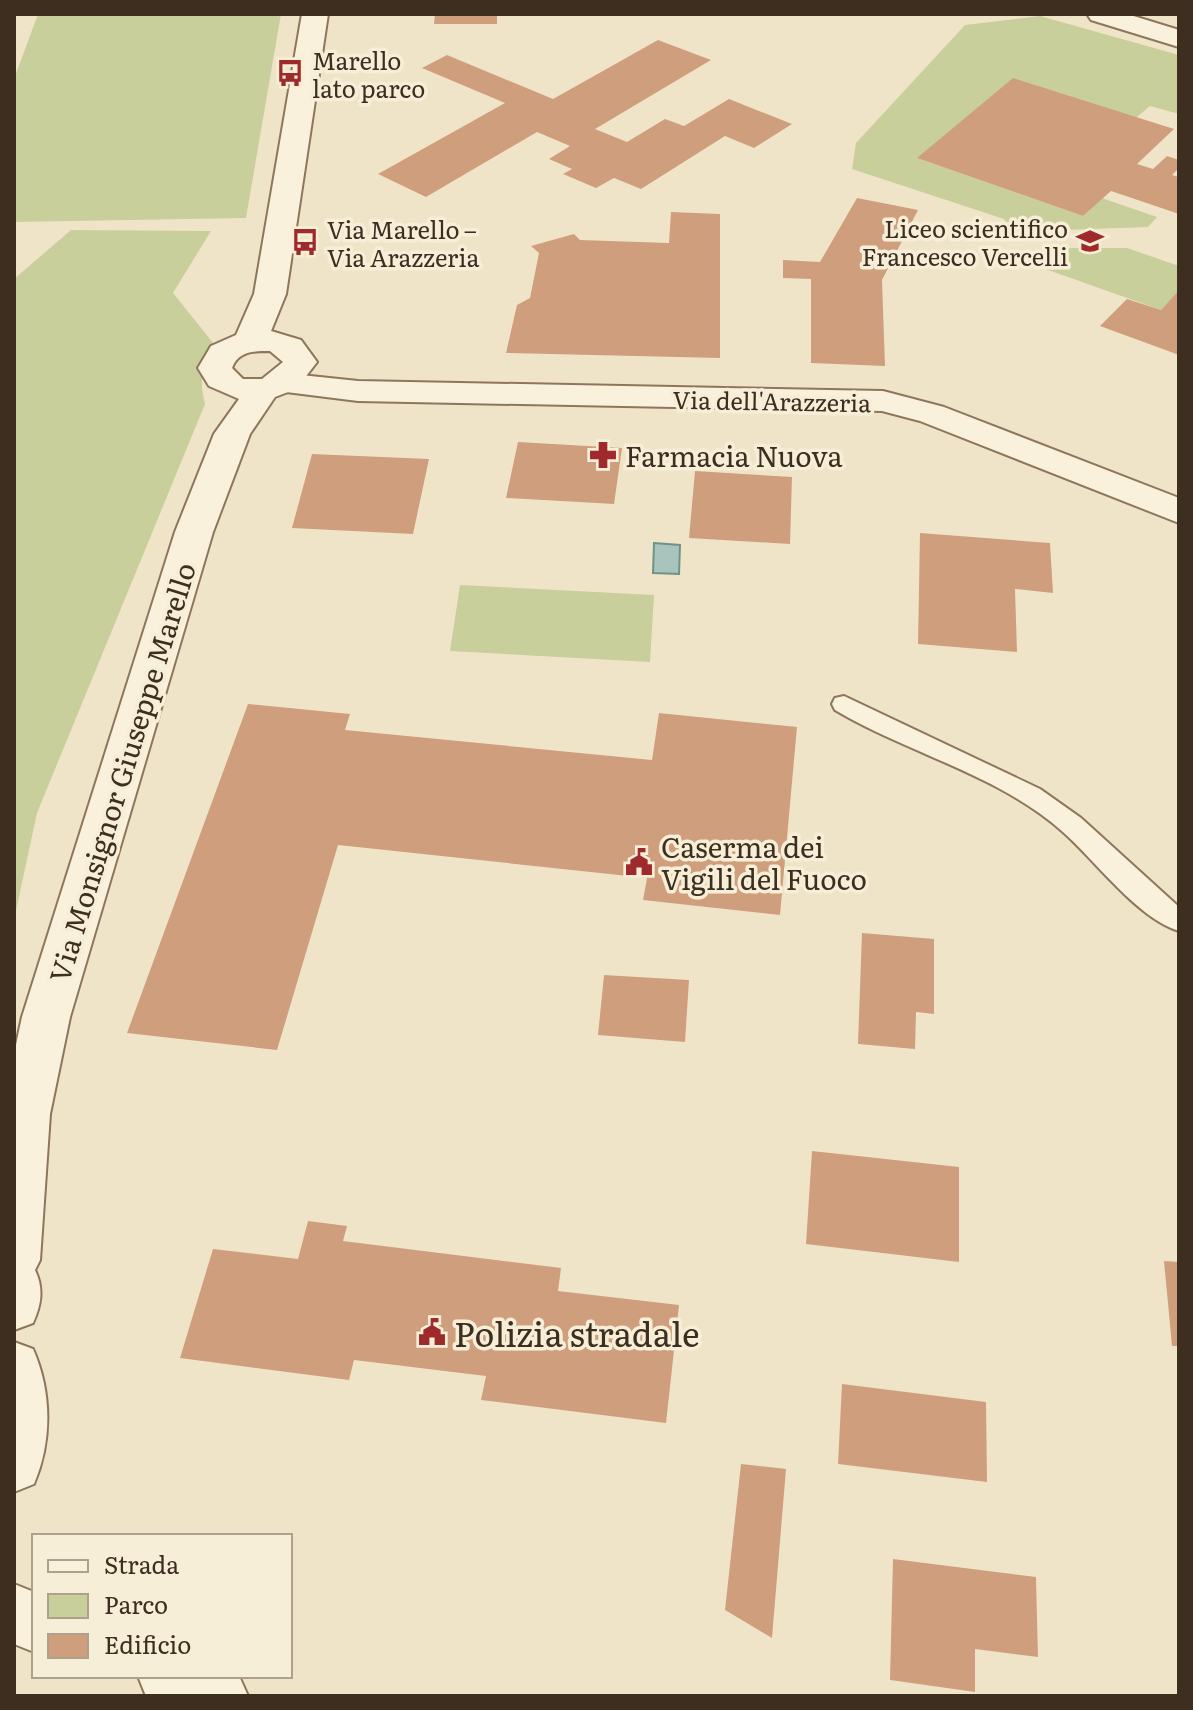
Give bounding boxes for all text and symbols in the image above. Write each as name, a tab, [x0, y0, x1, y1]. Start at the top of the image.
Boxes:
place label: Marello lato parco	[312, 42, 425, 105]
bus stop icon: Marello lato parco	[275, 58, 305, 88]
place label: Liceo scientifico Francesco Vercelli	[862, 210, 1068, 273]
place label: Via Marello – Via Arazzeria	[327, 211, 479, 274]
school or university icon: Liceo scientifico Francesco Vercelli	[1075, 226, 1105, 256]
bus stop icon: Via Marello – Via Arazzeria	[290, 227, 320, 257]
street label: Via dell'Arazzeria	[672, 381, 872, 419]
place label: Farmacia Nuova	[625, 434, 842, 476]
pharmacy icon: Farmacia Nuova	[588, 440, 618, 470]
street label: Via Monsignor Giuseppe Marello	[37, 557, 205, 987]
place label: Caserma dei Vigili del Fuoco	[661, 825, 867, 899]
public building icon: Caserma dei Vigili del Fuoco	[624, 847, 654, 877]
place label: Polizia stradale	[454, 1307, 700, 1357]
public building icon: Polizia stradale	[417, 1317, 447, 1347]
legend	[32, 1534, 292, 1678]
text: Strada	[104, 1546, 179, 1581]
text: Parco	[104, 1586, 168, 1621]
text: Edificio	[104, 1626, 191, 1661]

